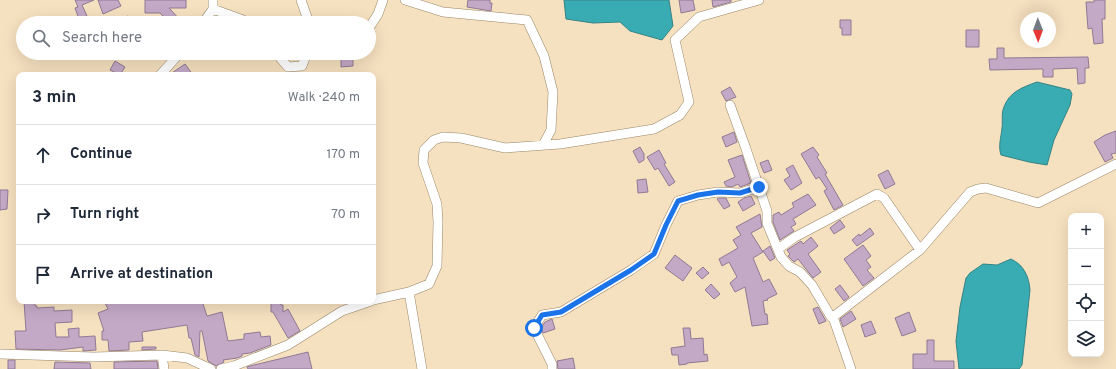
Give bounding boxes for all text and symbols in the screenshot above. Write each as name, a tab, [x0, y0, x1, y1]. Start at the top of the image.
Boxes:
north arrow	[1020, 12, 1056, 48]
search box	[16, 16, 376, 60]
icon: search	[30, 27, 52, 49]
text: Search here	[62, 29, 142, 48]
text: 3 min	[32, 87, 76, 109]
text: Walk · 240 m	[288, 90, 360, 106]
icon: ahead	[32, 144, 54, 166]
text: Continue	[70, 145, 132, 164]
text: 170 m	[326, 147, 360, 163]
route end	[750, 178, 768, 196]
icon: right	[32, 204, 54, 226]
text: Turn right	[70, 205, 139, 224]
text: 70 m	[331, 207, 360, 223]
map controls	[1068, 213, 1104, 357]
button: +	[1068, 213, 1104, 249]
button: −	[1068, 249, 1104, 285]
icon: arrive	[32, 264, 54, 286]
text: Arrive at destination	[70, 265, 213, 284]
button: locate	[1068, 285, 1104, 321]
route start	[525, 319, 543, 337]
button: layers	[1068, 321, 1104, 357]

